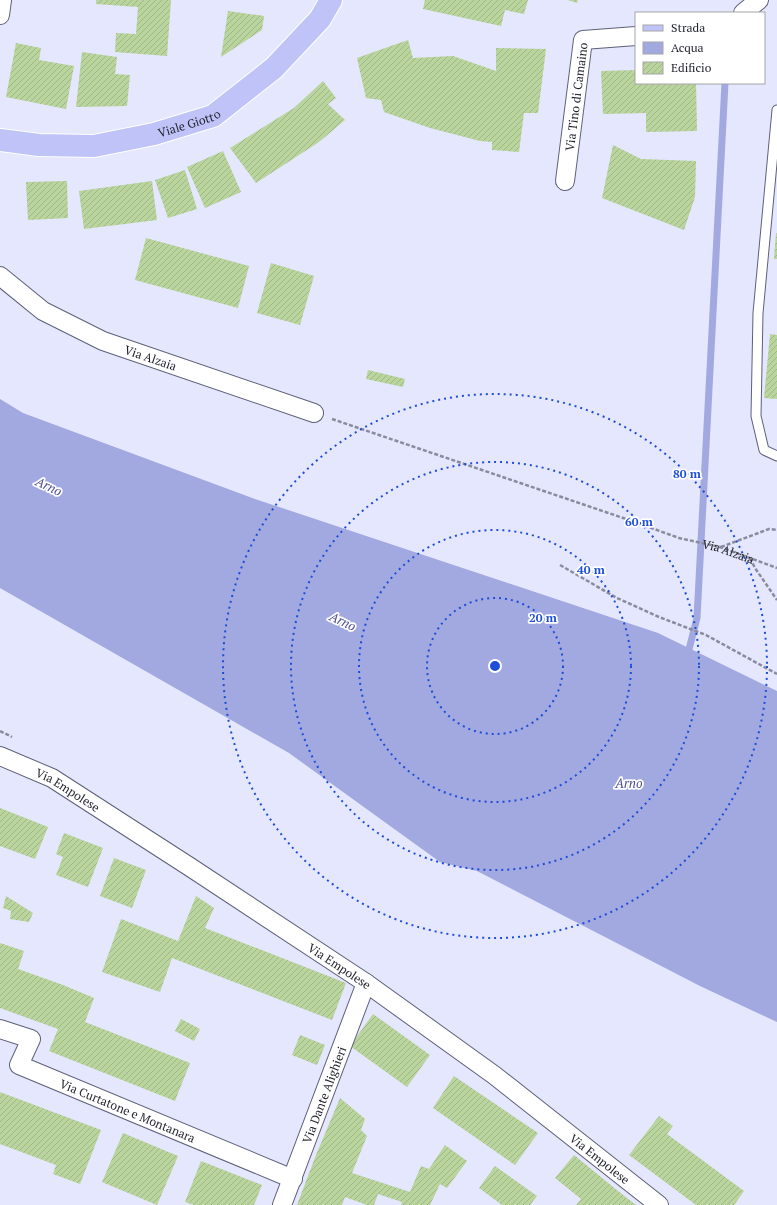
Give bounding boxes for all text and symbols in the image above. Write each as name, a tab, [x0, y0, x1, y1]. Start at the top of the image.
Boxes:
legend	[635, 12, 765, 84]
text: Strada	[671, 20, 705, 35]
text: Acqua	[671, 40, 704, 55]
street label: Via Tino di Camaino	[561, 41, 590, 152]
text: Edificio	[671, 60, 712, 75]
street label: Viale Giotto	[156, 106, 223, 140]
street label: Via Alzaia	[123, 341, 179, 373]
text: 80 m	[673, 466, 701, 481]
water label: Arno	[32, 472, 66, 500]
text: 60 m	[625, 514, 653, 529]
street label: Via Alzaia	[701, 536, 757, 567]
text: 40 m	[577, 562, 605, 577]
water label: Arno	[326, 607, 360, 635]
text: 20 m	[529, 610, 557, 625]
centre of rings	[488, 659, 502, 673]
street label: Via Empolese	[34, 765, 103, 815]
water label: Arno	[614, 774, 643, 792]
street label: Via Empolese	[305, 939, 374, 992]
street label: Via Dante Alighieri	[299, 1044, 349, 1145]
street label: Via Curtatone e Montanara	[58, 1075, 198, 1145]
street label: Via Empolese	[567, 1130, 633, 1187]

